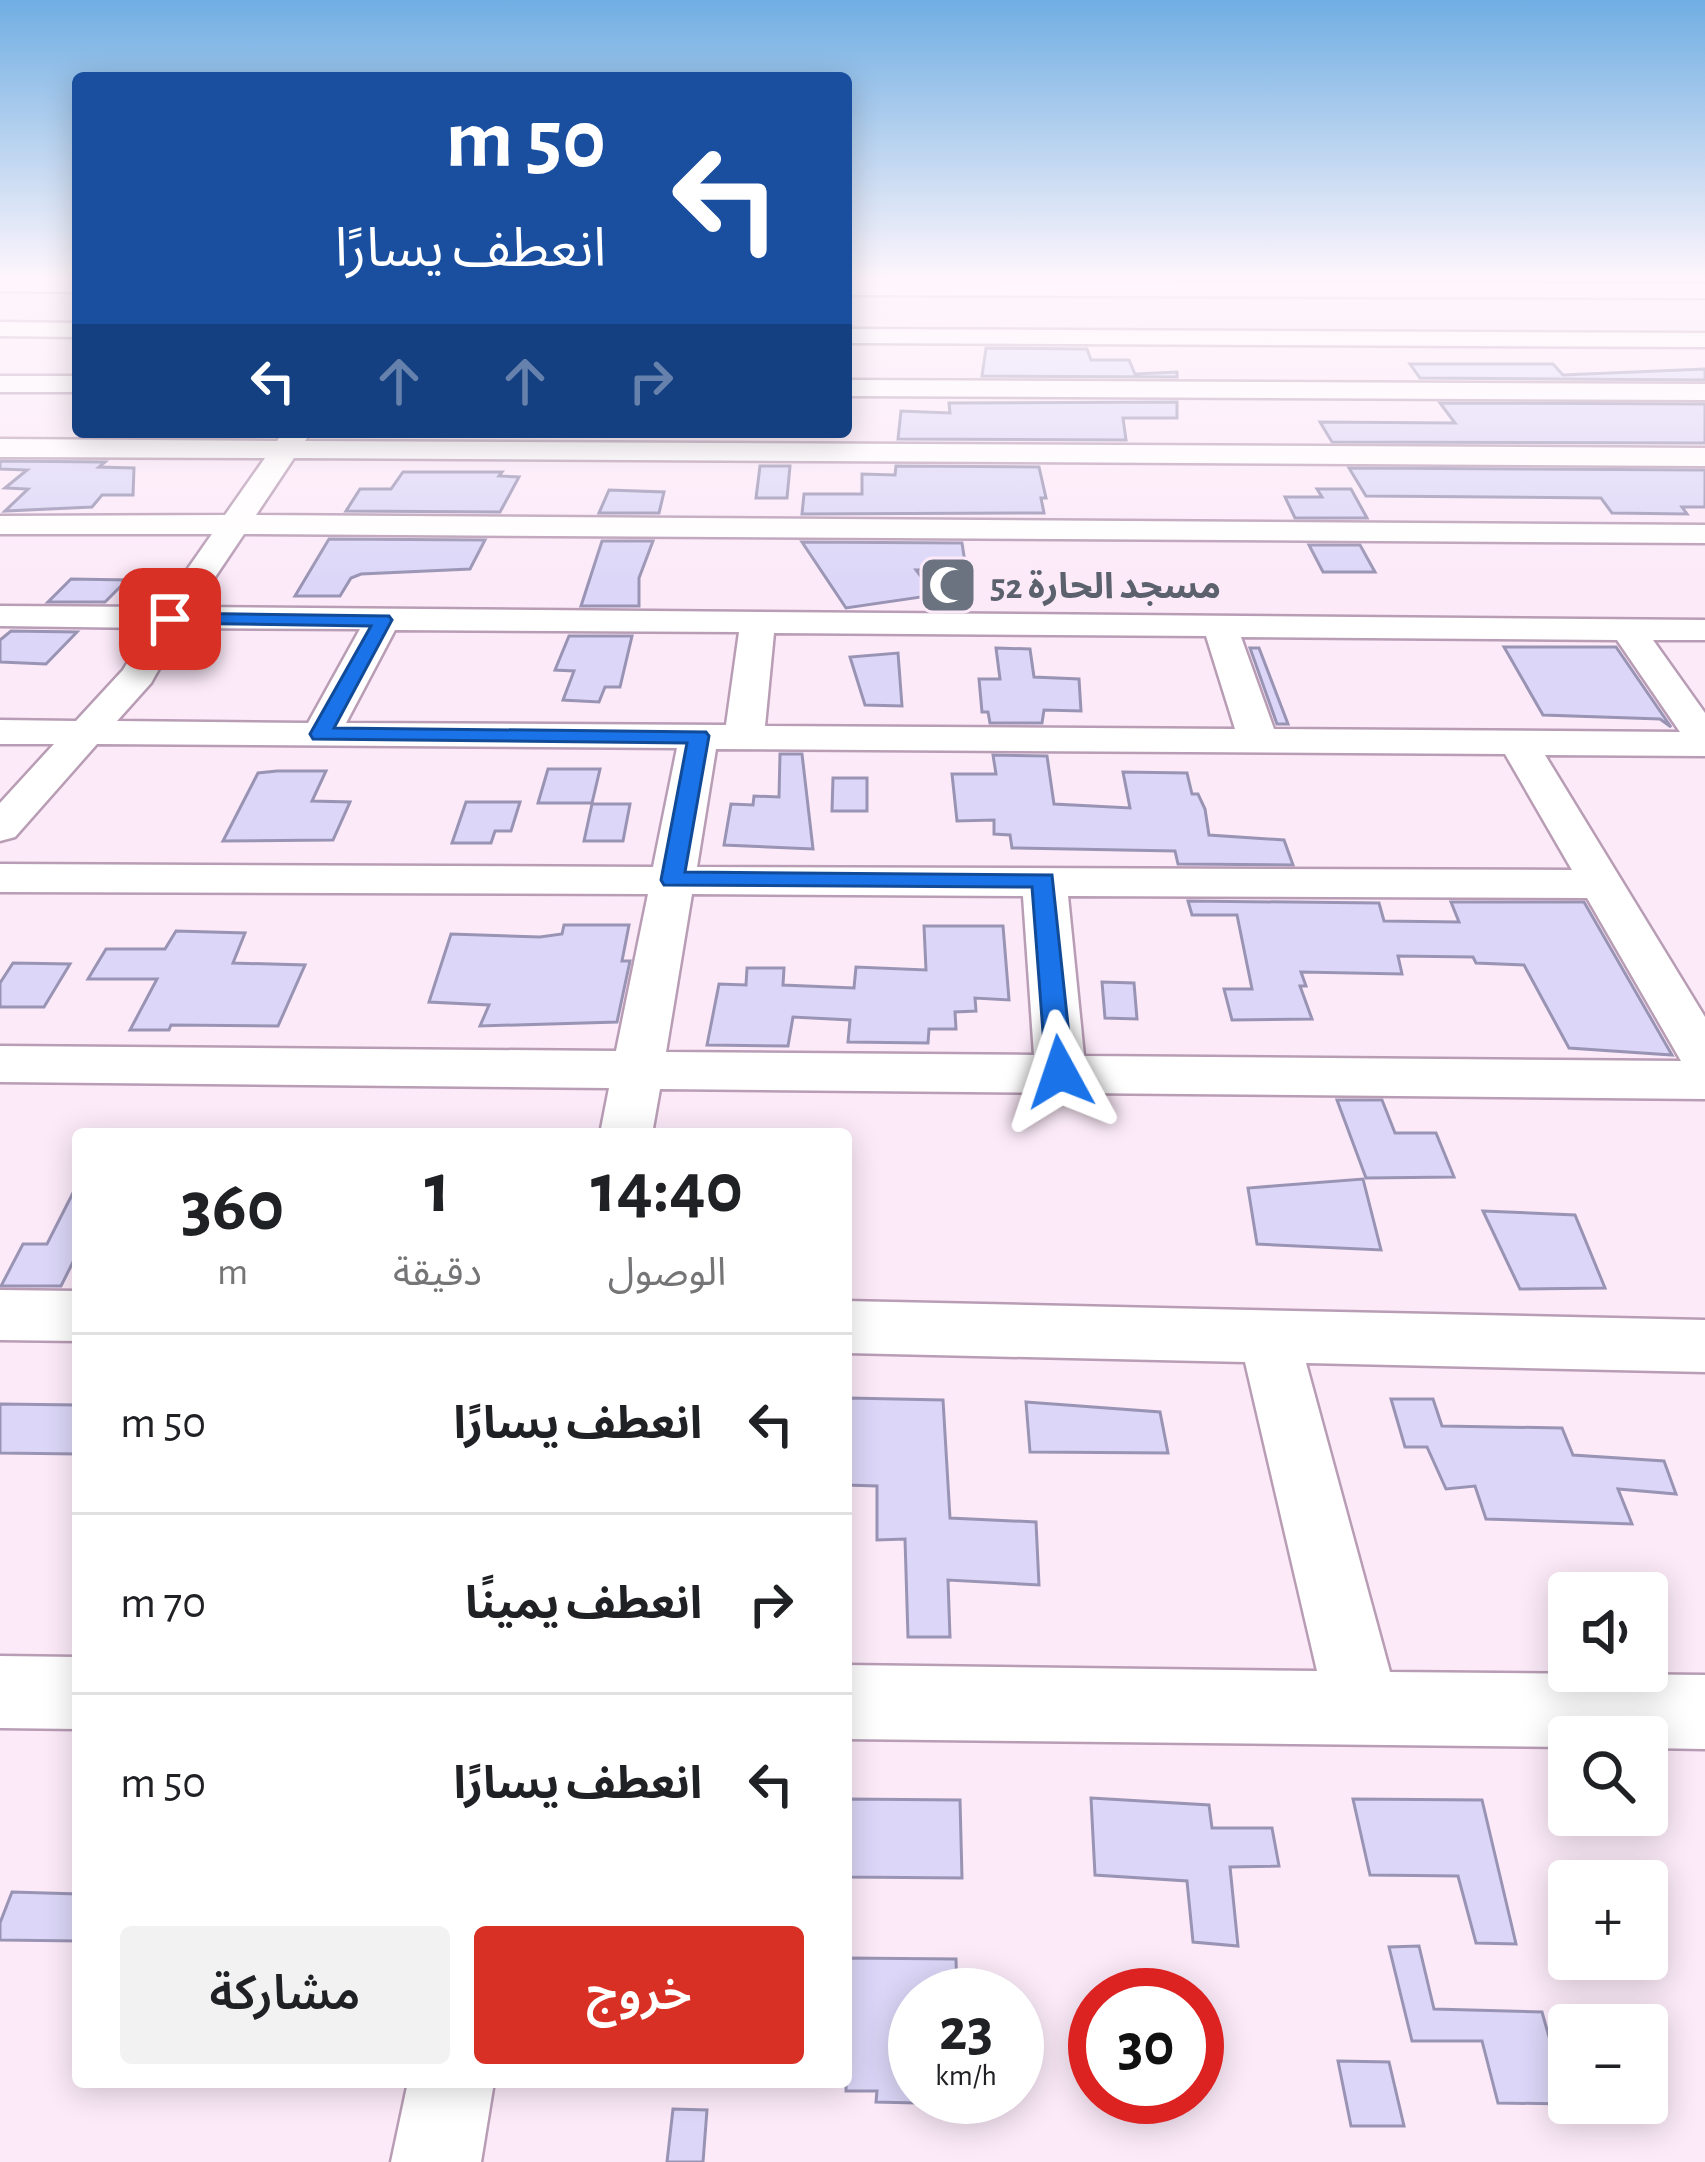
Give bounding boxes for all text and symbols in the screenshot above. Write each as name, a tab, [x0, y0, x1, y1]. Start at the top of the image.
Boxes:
text: 50 m	[445, 99, 606, 183]
icon: left	[648, 120, 804, 276]
text: انعطف يسارًا	[335, 223, 606, 277]
icon: left	[240, 348, 306, 414]
icon: ahead	[366, 348, 432, 414]
icon: ahead	[492, 348, 558, 414]
icon: right	[618, 348, 684, 414]
mosque icon: مسجد الحارة 52	[917, 554, 979, 616]
pin	[119, 568, 221, 670]
place label: مسجد الحارة 52	[990, 569, 1221, 607]
icon: arrive	[137, 586, 203, 652]
position arrow	[997, 1009, 1123, 1135]
text: 1	[425, 1153, 450, 1225]
text: 14:40	[591, 1153, 743, 1225]
text: 360	[181, 1171, 284, 1243]
text: m	[217, 1253, 248, 1292]
text: دقيقة	[393, 1254, 482, 1293]
text: الوصول	[608, 1254, 726, 1293]
icon: left	[738, 1391, 804, 1457]
text: 50 m	[120, 1401, 206, 1446]
text: انعطف يسارًا	[453, 1402, 702, 1447]
icon: right	[738, 1571, 804, 1637]
map controls	[1548, 1572, 1668, 2124]
button: sound	[1548, 1572, 1668, 1692]
text: 70 m	[120, 1581, 206, 1626]
text: انعطف يمينًا	[465, 1582, 702, 1627]
button: search	[1548, 1716, 1668, 1836]
icon: left	[738, 1751, 804, 1817]
text: 50 m	[120, 1761, 206, 1806]
text: انعطف يسارًا	[453, 1762, 702, 1807]
button: +	[1548, 1860, 1668, 1980]
button: مشاركة	[120, 1926, 450, 2064]
button: خروج	[474, 1926, 804, 2064]
speed limit sign: 30	[1068, 1968, 1224, 2124]
text: 23	[939, 2001, 993, 2061]
button: −	[1548, 2004, 1668, 2124]
text: km/h	[935, 2061, 997, 2091]

